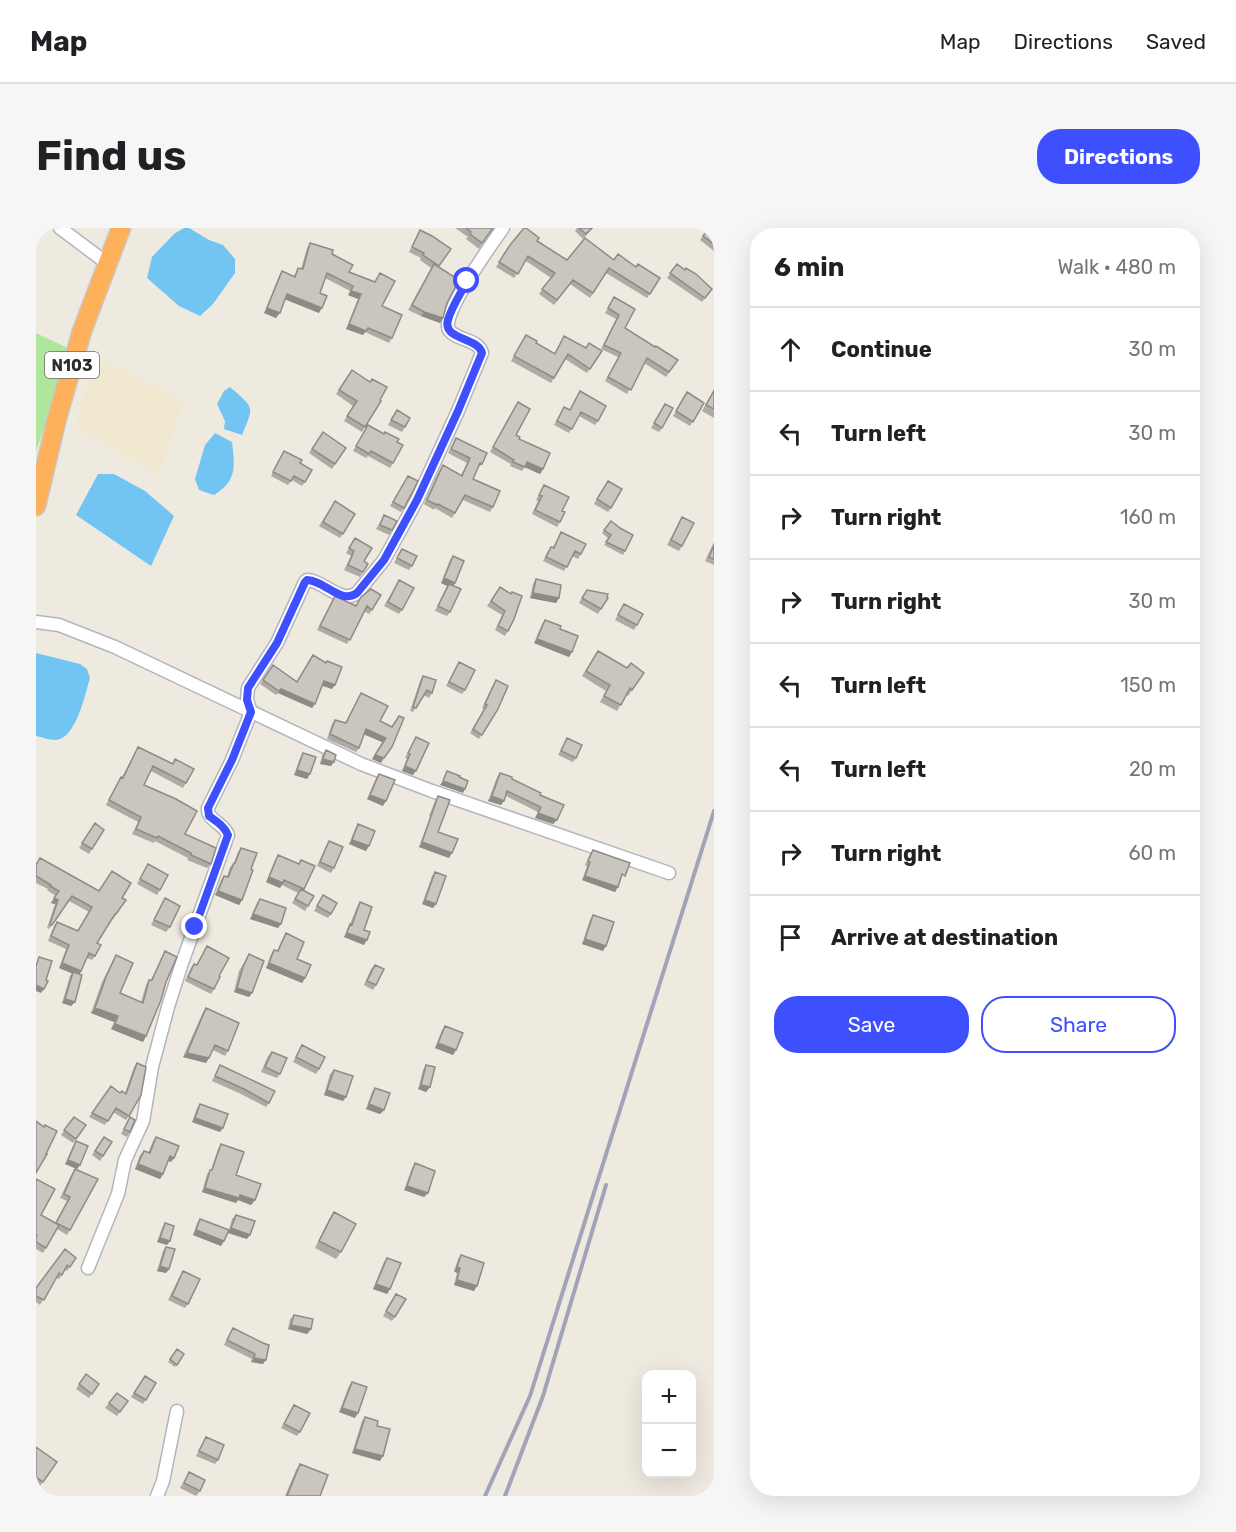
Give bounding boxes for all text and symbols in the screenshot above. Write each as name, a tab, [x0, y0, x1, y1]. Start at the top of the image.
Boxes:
text: Map	[30, 25, 87, 58]
text: Map	[940, 29, 981, 54]
text: Directions	[1014, 29, 1113, 54]
text: Saved	[1146, 29, 1206, 54]
button: Directions	[1037, 129, 1200, 184]
text: Find us	[36, 131, 187, 181]
text: 6 min	[774, 252, 844, 283]
text: Walk · 480 m	[1057, 255, 1176, 279]
route start	[453, 267, 479, 293]
icon: ahead	[774, 333, 807, 366]
text: Continue	[831, 336, 932, 363]
text: 30 m	[1129, 337, 1176, 361]
road number: N103	[45, 352, 99, 378]
icon: left	[774, 417, 807, 450]
text: Turn left	[831, 420, 926, 447]
text: 30 m	[1129, 421, 1176, 445]
icon: right	[774, 501, 807, 534]
text: Turn right	[831, 504, 941, 531]
text: 160 m	[1120, 505, 1176, 529]
icon: right	[774, 585, 807, 618]
text: Turn right	[831, 588, 941, 615]
text: 30 m	[1129, 589, 1176, 613]
icon: left	[774, 669, 807, 702]
text: Turn left	[831, 672, 926, 699]
text: 150 m	[1120, 673, 1176, 697]
icon: left	[774, 753, 807, 786]
text: Turn left	[831, 756, 926, 783]
text: 20 m	[1129, 757, 1176, 781]
icon: right	[774, 837, 807, 870]
text: Turn right	[831, 840, 941, 867]
text: 60 m	[1129, 841, 1176, 865]
route end	[181, 913, 207, 939]
icon: arrive	[774, 921, 807, 954]
text: Arrive at destination	[831, 924, 1058, 951]
button: Save	[774, 996, 969, 1053]
button: Share	[981, 996, 1176, 1053]
map controls	[642, 1370, 696, 1478]
button: +	[642, 1370, 696, 1424]
button: −	[642, 1424, 696, 1478]

